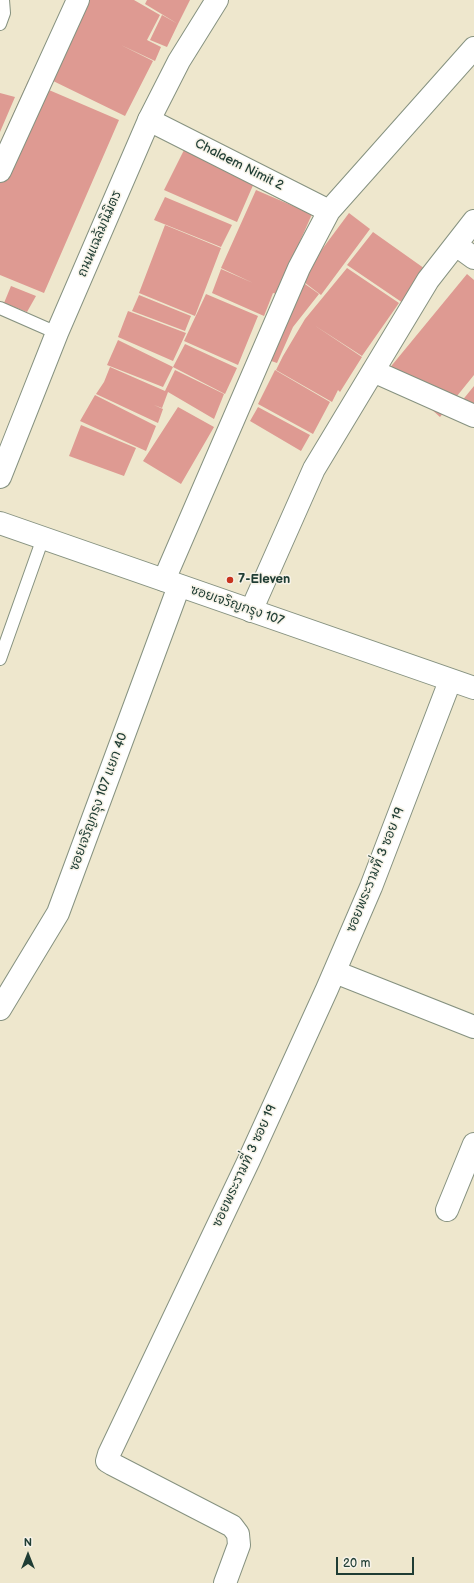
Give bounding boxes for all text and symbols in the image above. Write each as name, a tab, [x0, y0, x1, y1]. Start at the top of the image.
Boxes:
street label: Chalaem Nimit 2	[192, 136, 286, 194]
street label: ถนนแฉล้มนิมิตร	[75, 189, 125, 279]
place label: 7-Eleven	[238, 572, 290, 588]
marker: 7-Eleven	[225, 575, 235, 585]
street label: ซอยเจริญกรุง 107	[188, 583, 286, 629]
street label: ซอยเจริญกรุง 107 แยก 40	[67, 731, 131, 873]
street label: ซอยพระรามที่ 3 ซอย 19	[344, 805, 408, 935]
street label: ซอยพระรามที่ 3 ซอย 19	[210, 1102, 280, 1230]
north arrow	[8, 1535, 48, 1575]
text: N	[24, 1536, 32, 1549]
scale bar	[338, 1549, 416, 1575]
text: 20 m	[343, 1556, 370, 1571]

